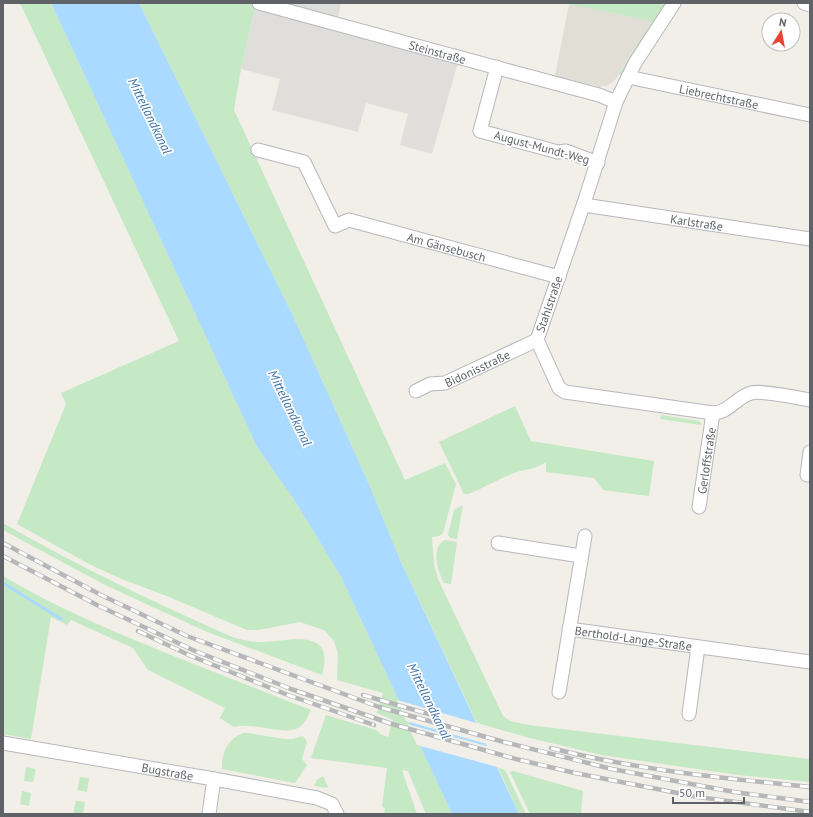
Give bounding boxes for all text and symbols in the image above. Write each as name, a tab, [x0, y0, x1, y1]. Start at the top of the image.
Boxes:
north arrow	[761, 12, 801, 52]
text: N	[778, 15, 788, 30]
street label: Steinstraße	[407, 37, 468, 66]
water label: Mittellandkanal	[124, 75, 176, 157]
street label: Liebrechtstraße	[678, 80, 760, 112]
street label: August-Mundt-Weg	[493, 127, 591, 167]
street label: Karlstraße	[669, 211, 724, 233]
street label: Am Gänsebusch	[405, 229, 488, 264]
street label: Stahlstraße	[532, 274, 566, 334]
street label: Bidonisstraße	[442, 346, 512, 390]
water label: Mittellandkanal	[264, 367, 316, 449]
street label: Gerloffstraße	[694, 426, 718, 495]
street label: Berthold-Lange-Straße	[574, 622, 693, 653]
water label: Mittellandkanal	[403, 660, 455, 742]
street label: Bugstraße	[141, 759, 195, 783]
scale bar	[673, 779, 744, 805]
text: 50 m	[679, 785, 705, 800]

